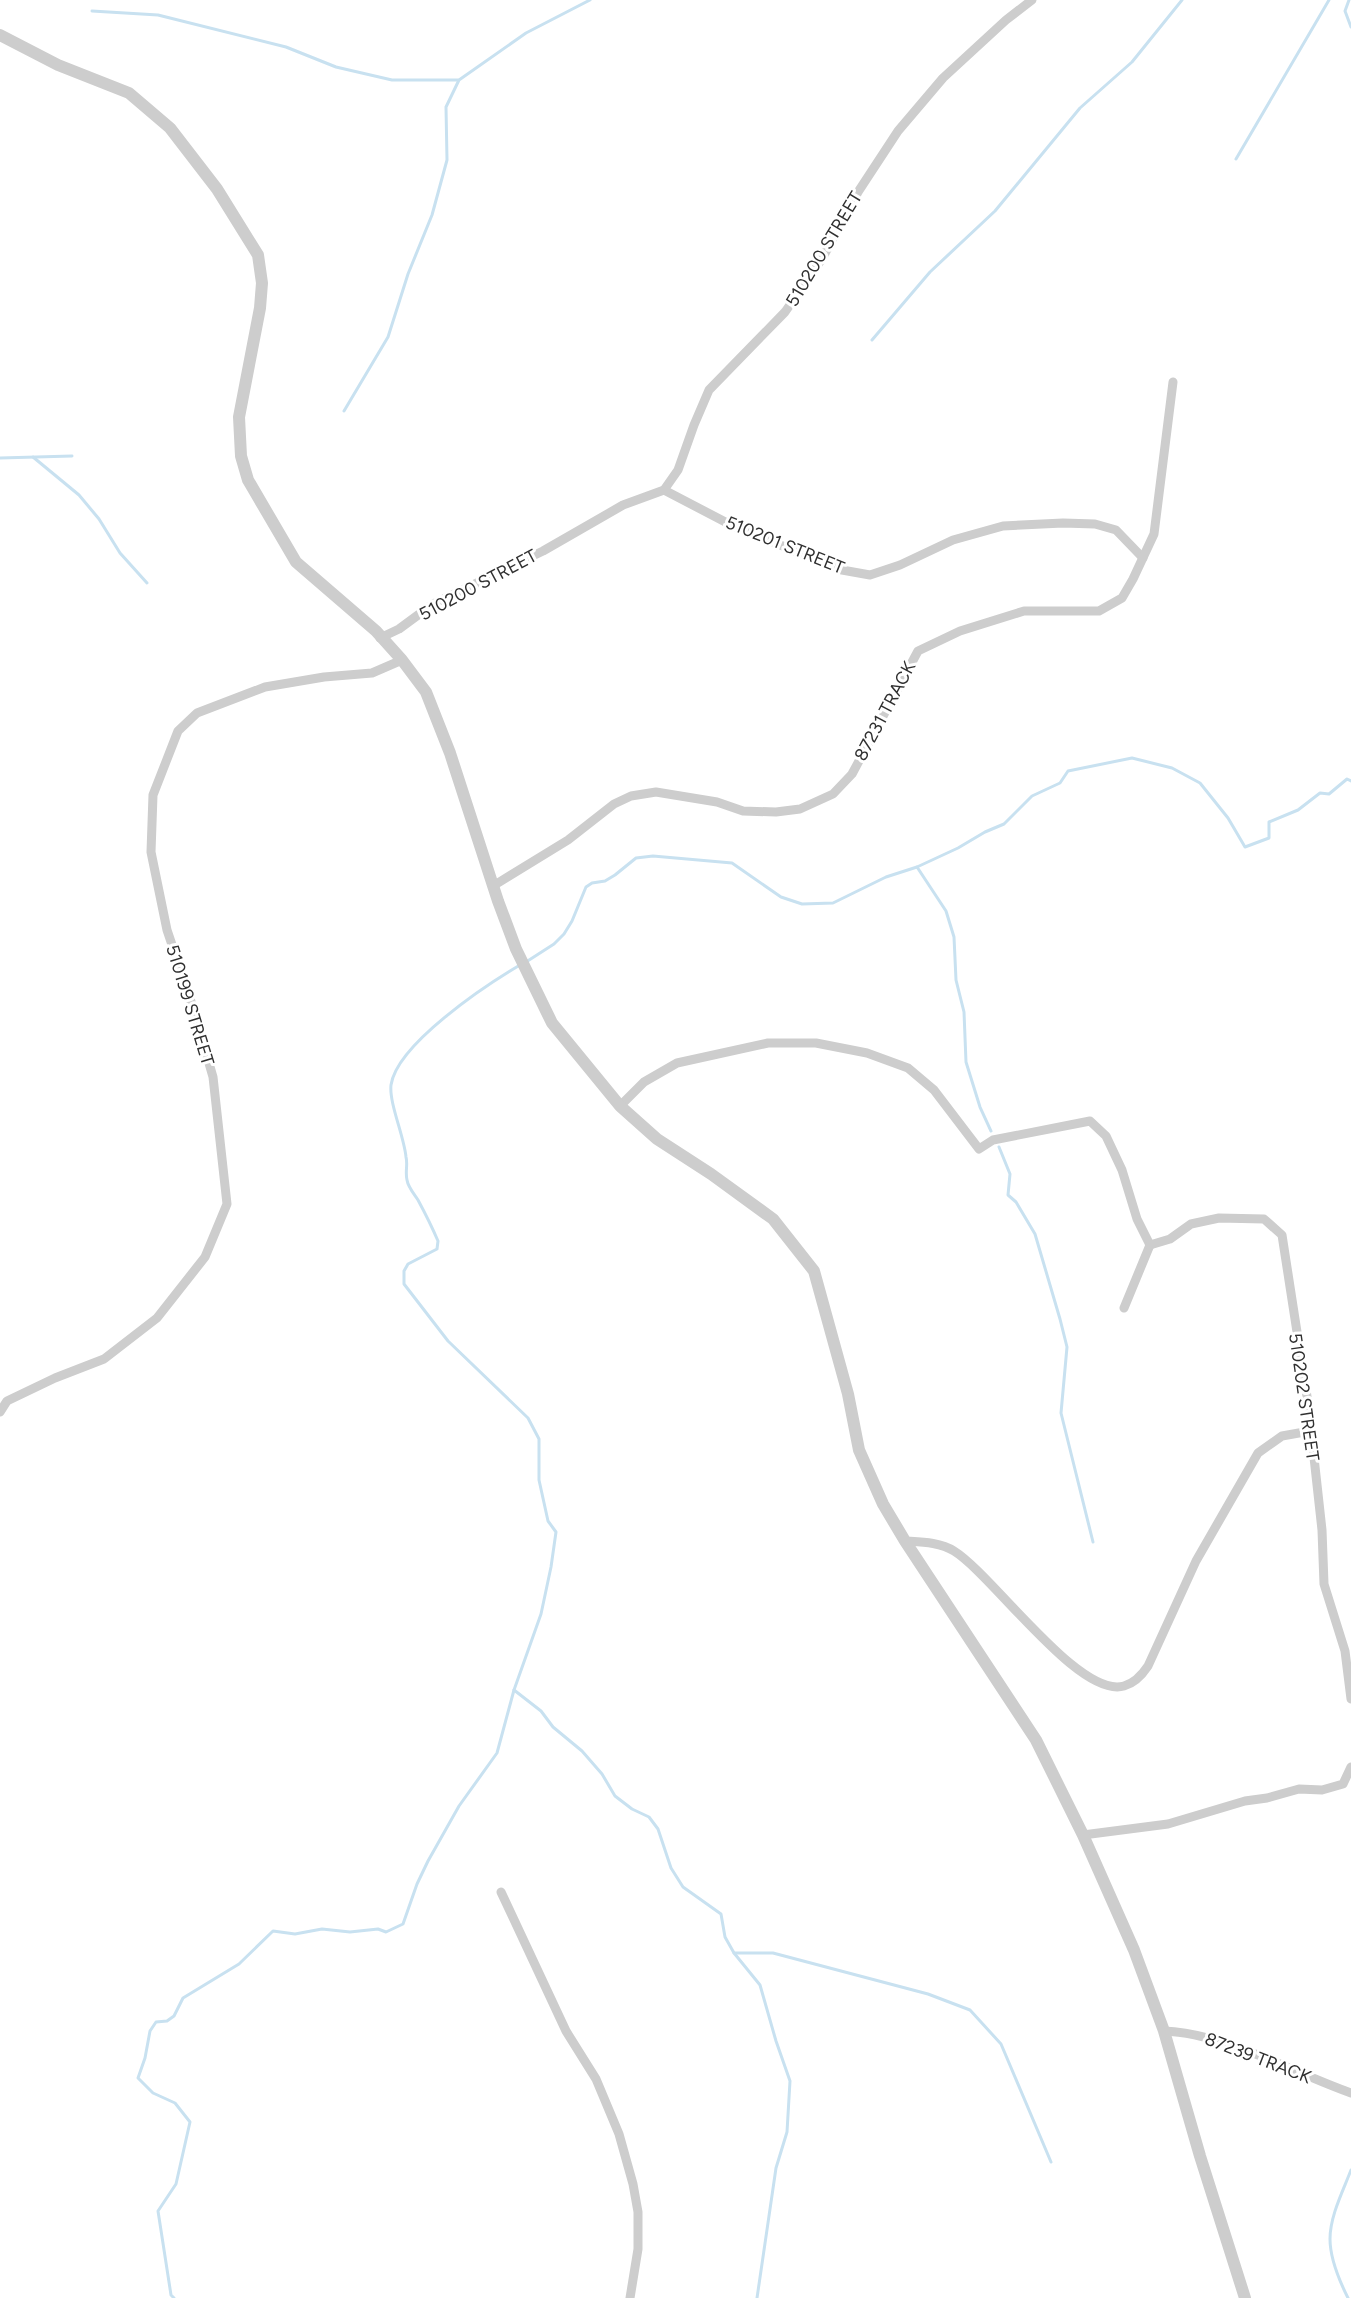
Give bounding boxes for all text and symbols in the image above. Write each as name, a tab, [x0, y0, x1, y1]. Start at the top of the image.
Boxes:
street label: 510200 STREET	[781, 187, 867, 311]
street label: 510201 STREET	[722, 511, 848, 579]
street label: 510200 STREET	[415, 545, 541, 625]
street label: 87231 TRACK	[850, 658, 920, 764]
street label: 510199 STREET	[161, 942, 219, 1068]
street label: 510202 STREET	[1284, 1332, 1324, 1462]
street label: 87239 TRACK	[1202, 2028, 1314, 2088]

